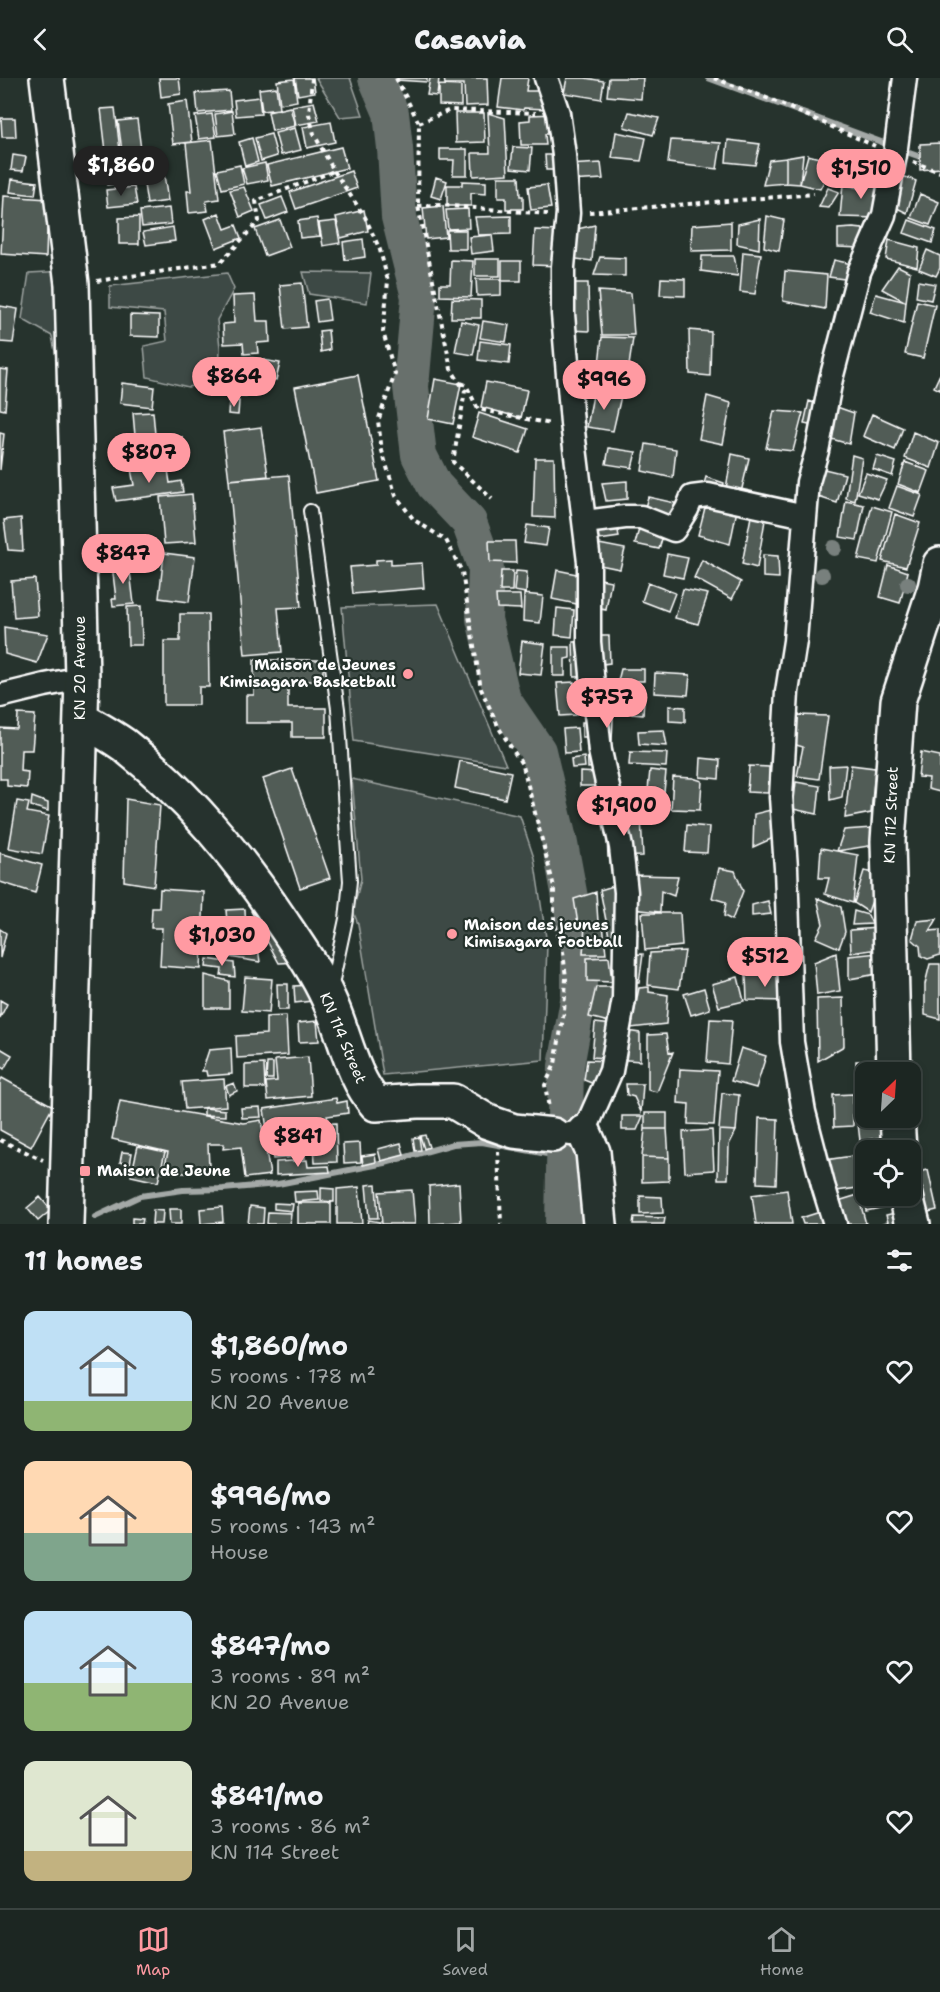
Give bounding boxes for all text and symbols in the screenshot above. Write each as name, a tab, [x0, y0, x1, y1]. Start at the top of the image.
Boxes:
text: Casavia	[414, 21, 526, 58]
icon: back	[24, 23, 57, 56]
icon: search	[883, 23, 916, 56]
pin: $1,860	[72, 146, 170, 197]
pin: $1,510	[812, 149, 910, 200]
text: $1,860	[87, 152, 155, 178]
text: $1,510	[831, 155, 891, 181]
pin: $864	[198, 357, 270, 408]
pin: $996	[568, 360, 640, 411]
text: $864	[206, 363, 262, 389]
text: $996	[577, 366, 631, 392]
pin: $807	[113, 433, 185, 484]
text: $807	[121, 439, 177, 465]
pin: $847	[87, 534, 159, 585]
text: $847	[96, 540, 150, 566]
street label: KN 20 Avenue	[70, 616, 90, 720]
place label: Maison de Jeunes Kimisagara Basketball	[220, 655, 396, 692]
marker: Maison de Jeunes Kimisagara Basketball	[401, 667, 415, 681]
pin: $757	[571, 678, 643, 729]
text: $757	[580, 684, 634, 710]
street label: KN 112 Street	[879, 766, 903, 864]
pin: $1,900	[575, 786, 673, 837]
text: $1,900	[591, 792, 657, 818]
place label: Maison des jeunes Kimisagara Football	[464, 915, 623, 952]
pin: $1,030	[173, 916, 271, 967]
text: $1,030	[188, 922, 256, 948]
marker: Maison des jeunes Kimisagara Football	[445, 927, 459, 941]
pin: $512	[729, 937, 801, 988]
text: $512	[741, 943, 789, 969]
street label: KN 114 Street	[315, 989, 371, 1087]
north arrow	[855, 1062, 921, 1128]
map controls	[855, 1062, 921, 1206]
pin: $841	[262, 1117, 334, 1168]
text: $841	[273, 1123, 323, 1149]
button: locate	[855, 1140, 921, 1206]
place label: Maison de Jeune	[97, 1161, 231, 1181]
marker: Maison de Jeune	[78, 1164, 92, 1178]
text: 11 homes	[24, 1243, 143, 1278]
icon: filters	[883, 1244, 916, 1277]
text: $1,860/mo	[210, 1328, 348, 1363]
icon: home	[72, 1335, 144, 1407]
icon: heart	[883, 1355, 916, 1388]
text: 5 rooms · 178 m²	[210, 1363, 376, 1389]
text: KN 20 Avenue	[210, 1389, 349, 1415]
text: $996/mo	[210, 1478, 331, 1513]
icon: home	[72, 1485, 144, 1557]
icon: heart	[883, 1505, 916, 1538]
text: 5 rooms · 143 m²	[210, 1513, 375, 1539]
text: House	[210, 1539, 269, 1565]
text: $847/mo	[210, 1628, 331, 1663]
icon: home	[72, 1635, 144, 1707]
icon: heart	[883, 1655, 916, 1688]
text: 3 rooms · 89 m²	[210, 1663, 370, 1689]
text: KN 20 Avenue	[210, 1689, 349, 1715]
text: $841/mo	[210, 1778, 324, 1813]
icon: home	[72, 1785, 144, 1857]
icon: heart	[883, 1805, 916, 1838]
text: 3 rooms · 86 m²	[210, 1813, 370, 1839]
text: KN 114 Street	[210, 1839, 339, 1865]
tab: Map	[136, 1923, 170, 1980]
tab: Saved	[442, 1923, 488, 1980]
tab: Home	[760, 1923, 804, 1980]

